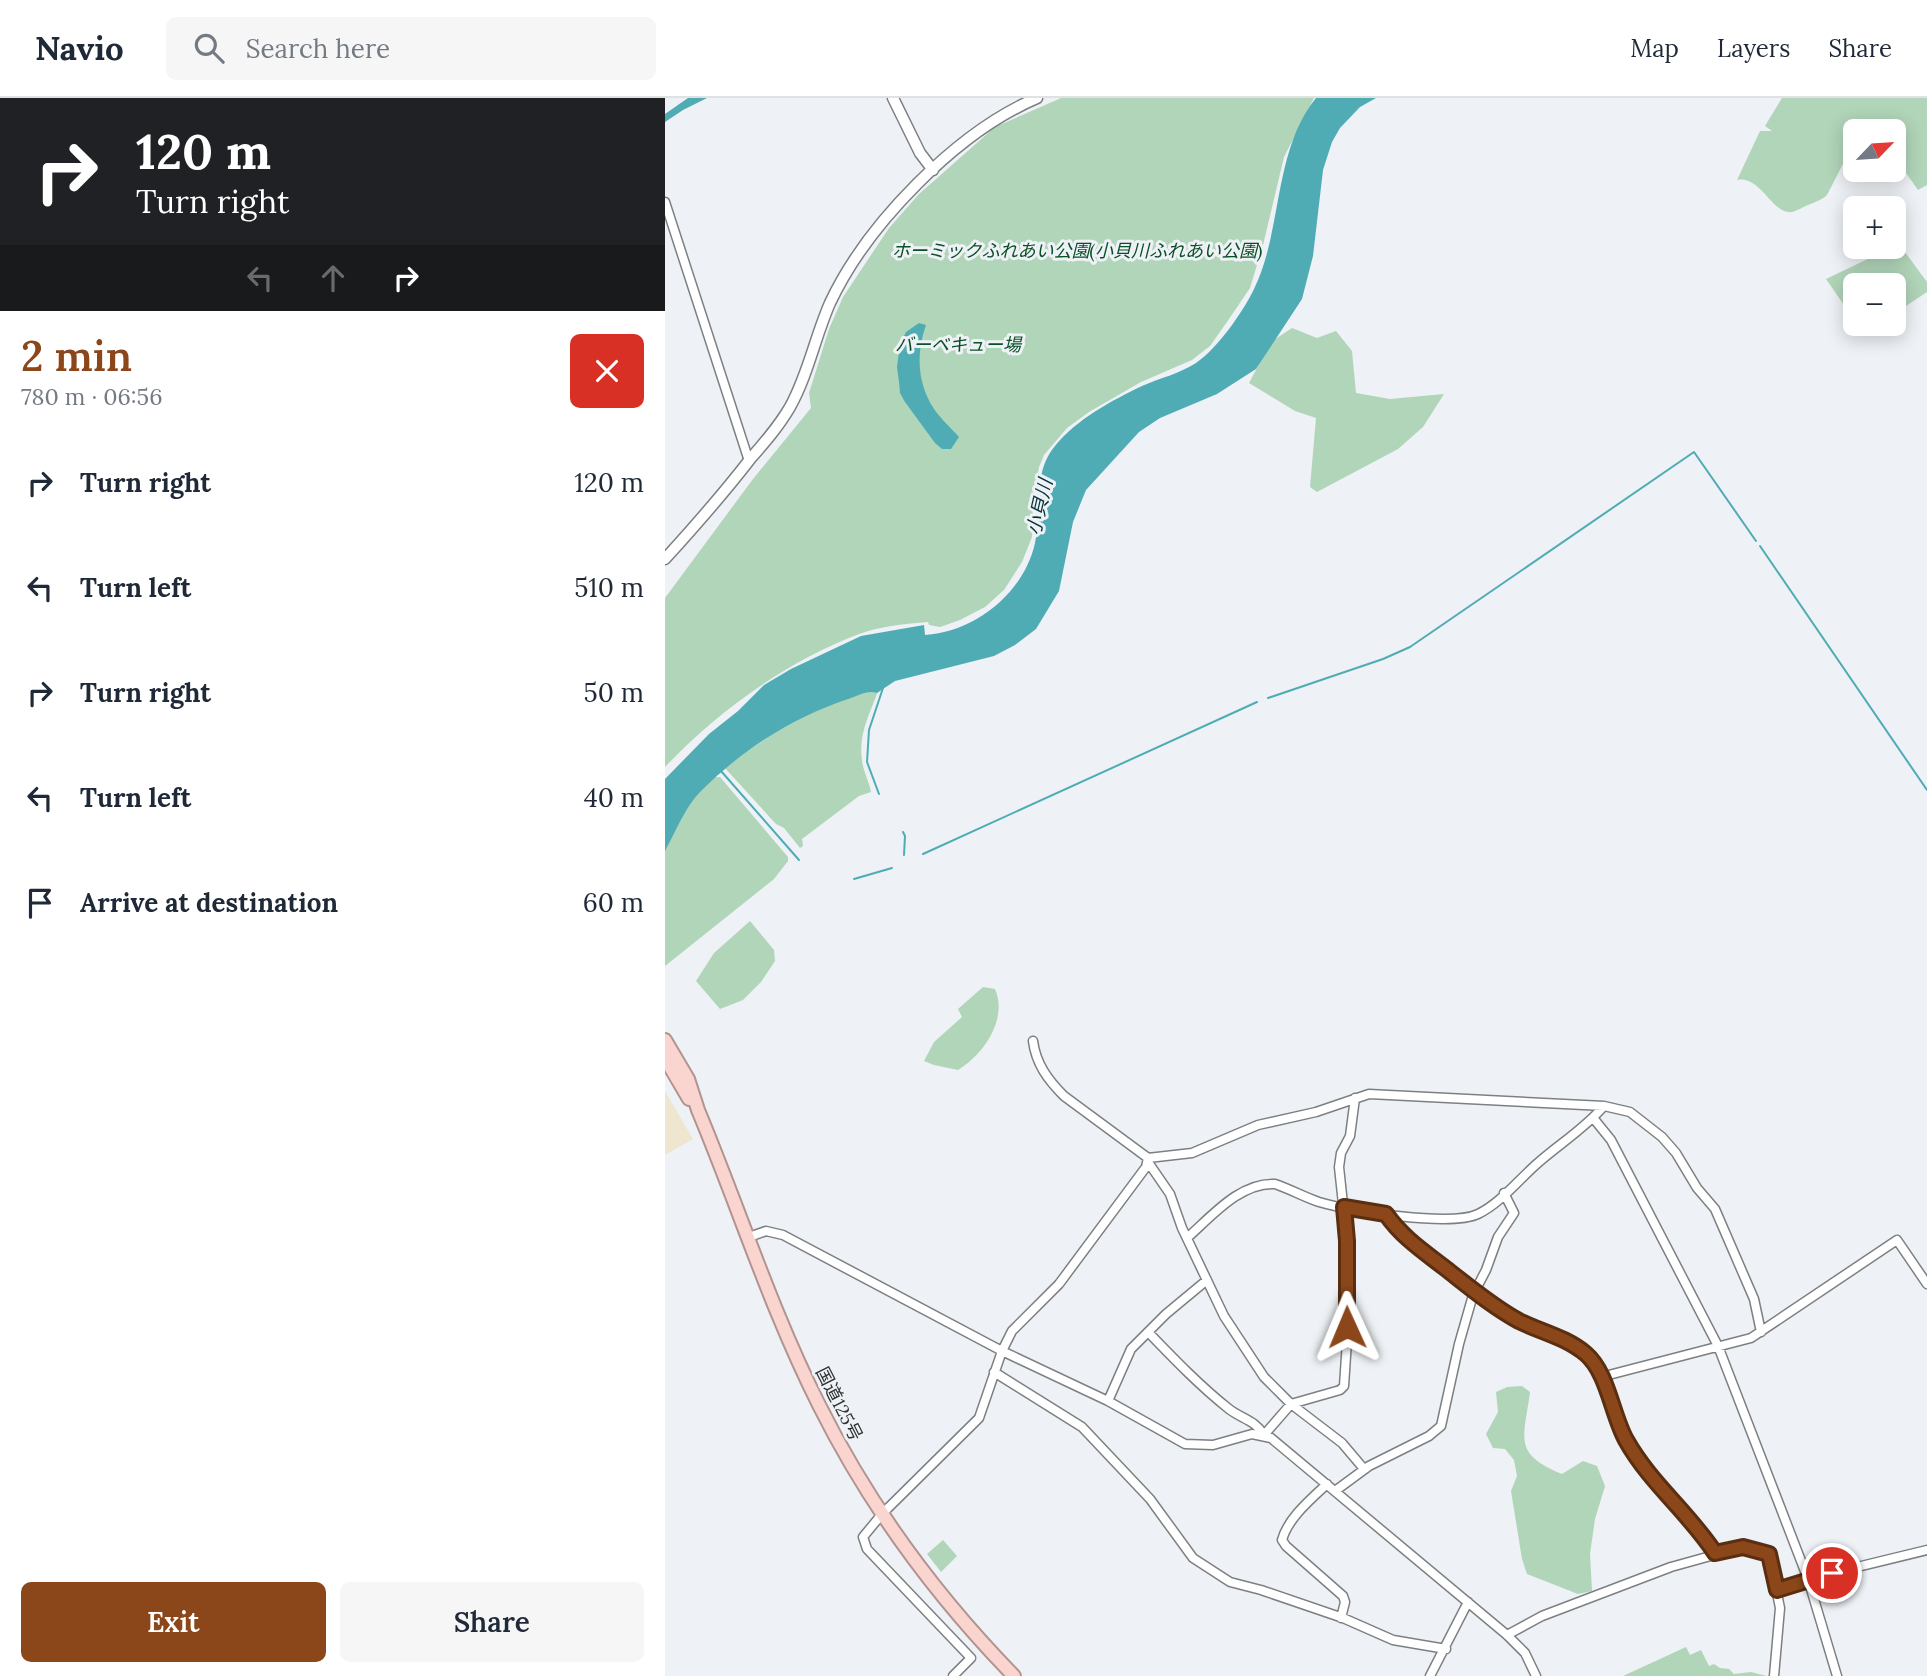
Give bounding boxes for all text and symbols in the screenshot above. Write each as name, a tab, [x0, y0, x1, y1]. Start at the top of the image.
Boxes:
search box	[166, 17, 656, 80]
text: Navio	[35, 27, 124, 69]
icon: search	[190, 29, 228, 67]
text: Search here	[246, 32, 390, 65]
text: Map	[1630, 33, 1679, 64]
text: Layers	[1717, 33, 1790, 64]
text: Share	[1828, 33, 1892, 64]
north arrow	[1843, 119, 1906, 182]
map controls	[1843, 119, 1906, 336]
text: 120 m	[136, 120, 271, 182]
icon: right	[21, 126, 112, 217]
text: Turn right	[136, 181, 289, 222]
button: +	[1843, 196, 1906, 259]
park label: ホーミックふれあい公園(小貝川ふれあい公園)	[892, 239, 1262, 262]
icon: left	[241, 259, 279, 297]
icon: ahead	[314, 259, 352, 297]
icon: right	[387, 259, 425, 297]
button: −	[1843, 273, 1906, 336]
text: 2 min	[21, 329, 132, 383]
park label: バーベキュー場	[895, 333, 1023, 356]
button: close	[570, 334, 644, 408]
text: 780 m · 06:56	[21, 382, 162, 411]
icon: right	[21, 464, 59, 502]
text: Turn right	[80, 466, 211, 499]
text: 120 m	[574, 466, 644, 499]
water label: 小貝川	[1021, 475, 1058, 537]
icon: left	[21, 569, 59, 607]
text: Turn left	[80, 571, 191, 604]
text: 510 m	[574, 571, 644, 604]
icon: right	[21, 674, 59, 712]
text: Turn right	[80, 676, 211, 709]
text: 50 m	[584, 676, 644, 709]
icon: left	[21, 779, 59, 817]
text: Turn left	[80, 781, 191, 814]
text: 40 m	[584, 781, 644, 814]
icon: arrive	[21, 884, 59, 922]
text: Arrive at destination	[80, 886, 338, 919]
text: 60 m	[583, 886, 644, 919]
position arrow	[1310, 1290, 1384, 1364]
street label: 国道125号	[811, 1363, 868, 1445]
pin	[1802, 1543, 1862, 1603]
icon: arrive	[1813, 1554, 1851, 1592]
button: Exit	[21, 1582, 326, 1662]
button: Share	[340, 1582, 644, 1662]

